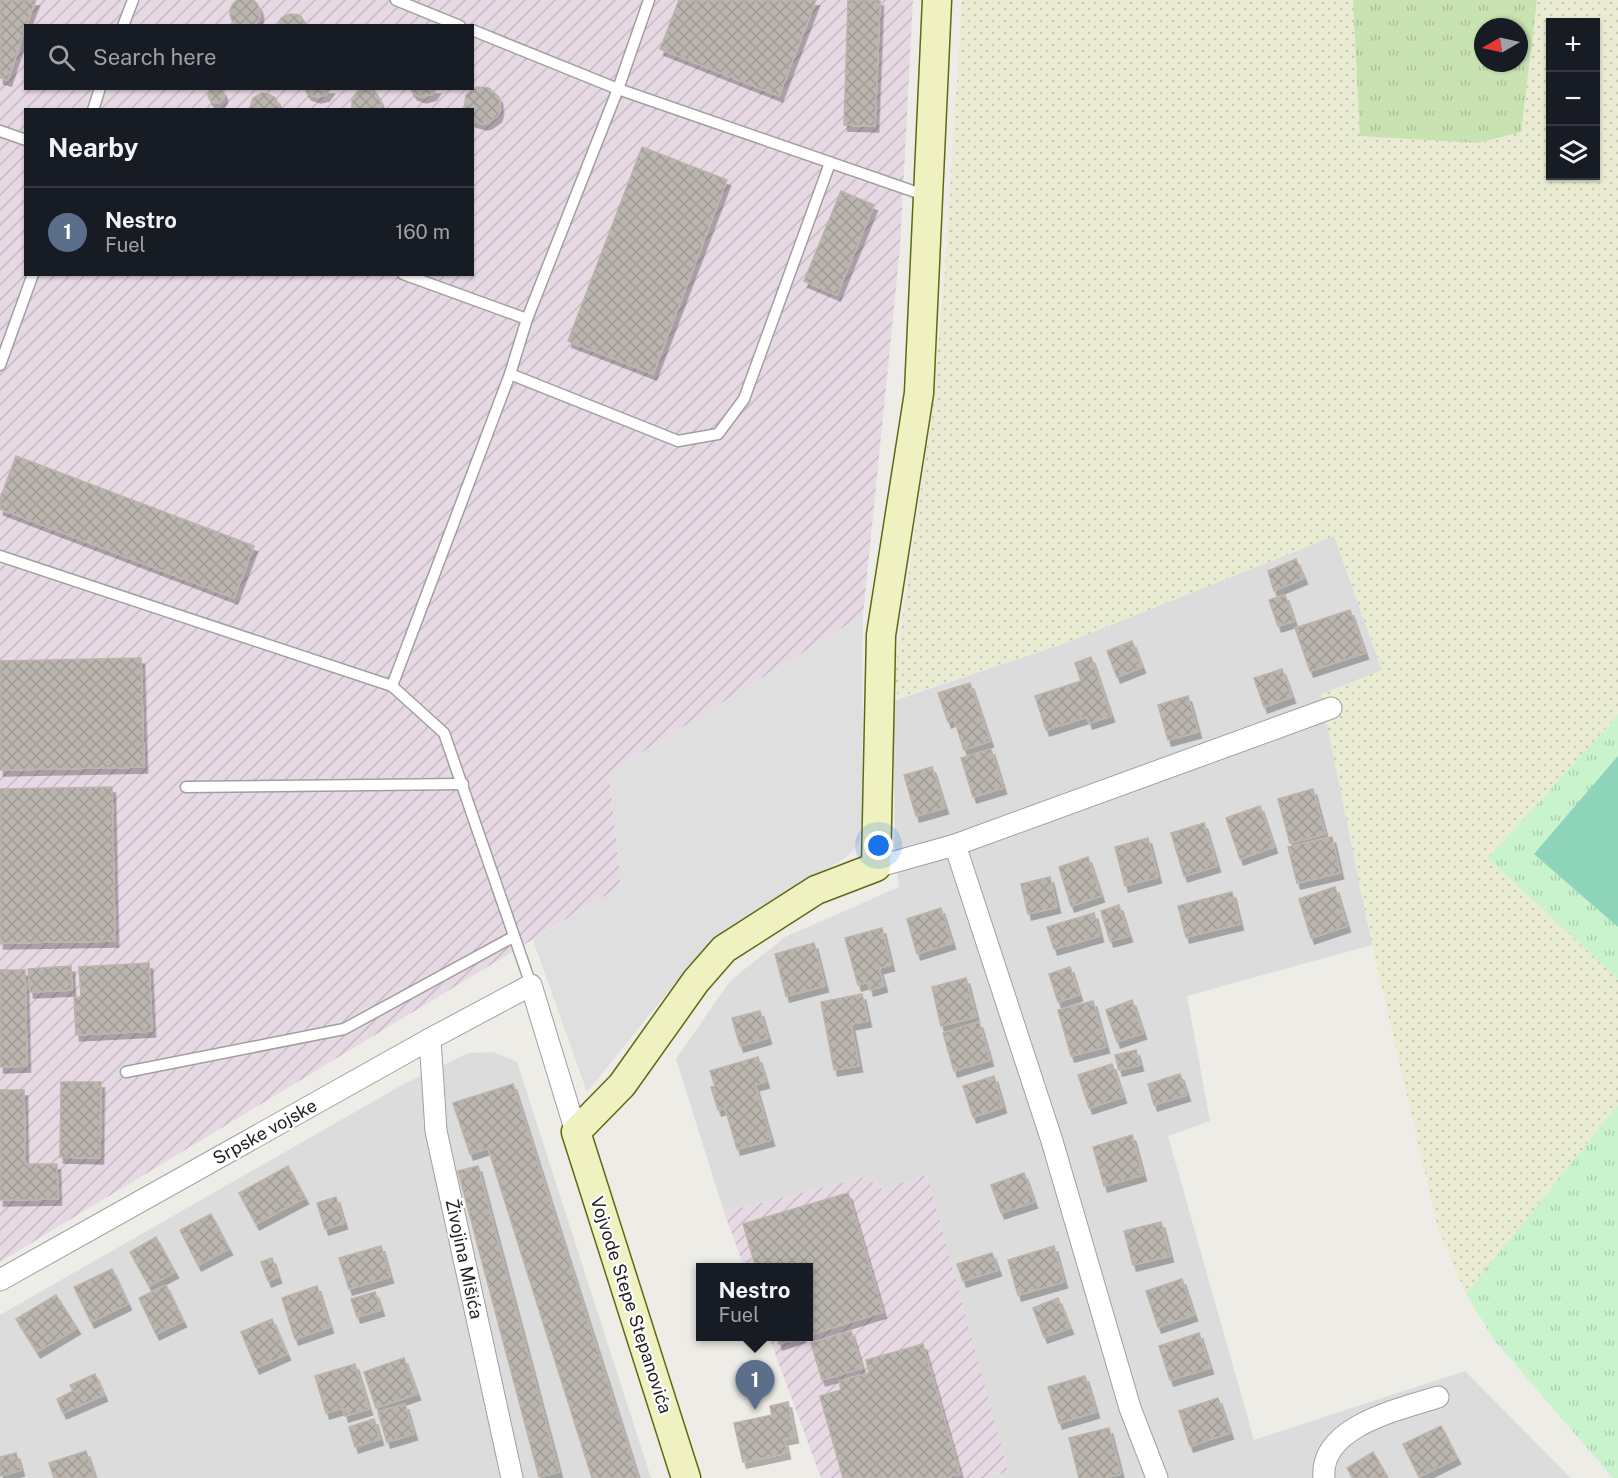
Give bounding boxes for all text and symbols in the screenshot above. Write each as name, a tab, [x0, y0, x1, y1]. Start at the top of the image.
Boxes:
north arrow	[1474, 18, 1528, 72]
map controls	[1546, 18, 1600, 180]
button: +	[1546, 18, 1600, 72]
search box	[24, 24, 474, 90]
icon: search	[45, 41, 78, 74]
text: Search here	[93, 44, 217, 70]
button: −	[1546, 72, 1600, 126]
button: layers	[1546, 126, 1600, 180]
text: Nearby	[48, 132, 138, 163]
text: Nestro	[105, 207, 177, 233]
text: 1	[63, 220, 72, 244]
text: 160 m	[395, 220, 450, 244]
text: Fuel	[105, 233, 146, 257]
your location	[864, 831, 893, 860]
street label: Srpske vojske	[209, 1094, 320, 1169]
street label: Vojvode Stepe Stepanovića	[586, 1194, 677, 1416]
street label: Živojina Mišića	[441, 1197, 487, 1321]
popup	[696, 1263, 813, 1341]
text: Nestro	[719, 1277, 790, 1303]
text: Fuel	[719, 1303, 759, 1327]
pin: 1	[736, 1360, 774, 1410]

